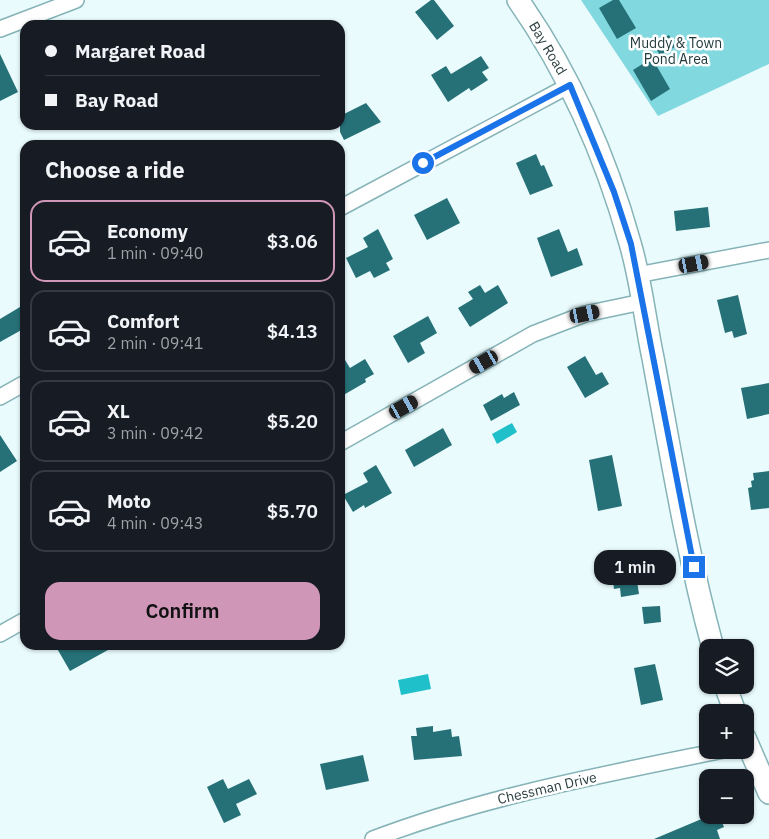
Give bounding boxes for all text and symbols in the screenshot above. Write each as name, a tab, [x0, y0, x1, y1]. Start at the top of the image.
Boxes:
street label: Bay Road	[525, 18, 571, 78]
park label: Muddy & Town Pond Area	[630, 34, 722, 68]
text: Margaret Road	[75, 39, 206, 63]
text: Bay Road	[75, 88, 159, 112]
route start	[412, 152, 434, 174]
text: Choose a ride	[45, 155, 185, 184]
icon: car	[47, 219, 92, 264]
text: Economy	[107, 219, 188, 243]
text: $3.06	[267, 229, 318, 253]
text: 1 min · 09:40	[107, 243, 203, 263]
car	[677, 254, 710, 274]
car	[568, 304, 601, 324]
icon: car	[47, 309, 92, 354]
text: Comfort	[107, 309, 180, 333]
text: $4.13	[267, 319, 318, 343]
text: 2 min · 09:41	[107, 333, 203, 353]
car	[467, 348, 500, 376]
car	[387, 393, 420, 421]
icon: car	[47, 399, 92, 444]
text: XL	[107, 399, 130, 423]
text: $5.20	[267, 409, 318, 433]
text: 3 min · 09:42	[107, 423, 203, 443]
icon: car	[47, 489, 92, 534]
text: Moto	[107, 489, 151, 513]
text: $5.70	[267, 499, 318, 523]
text: 4 min · 09:43	[107, 513, 203, 533]
callout: 1 min	[594, 550, 676, 584]
route end	[683, 556, 705, 578]
text: 1 min	[614, 557, 656, 577]
button: Confirm	[45, 582, 320, 640]
map controls	[699, 639, 754, 824]
button: layers	[699, 639, 754, 694]
button: +	[699, 704, 754, 759]
street label: Chessman Drive	[496, 768, 599, 808]
button: −	[699, 769, 754, 824]

